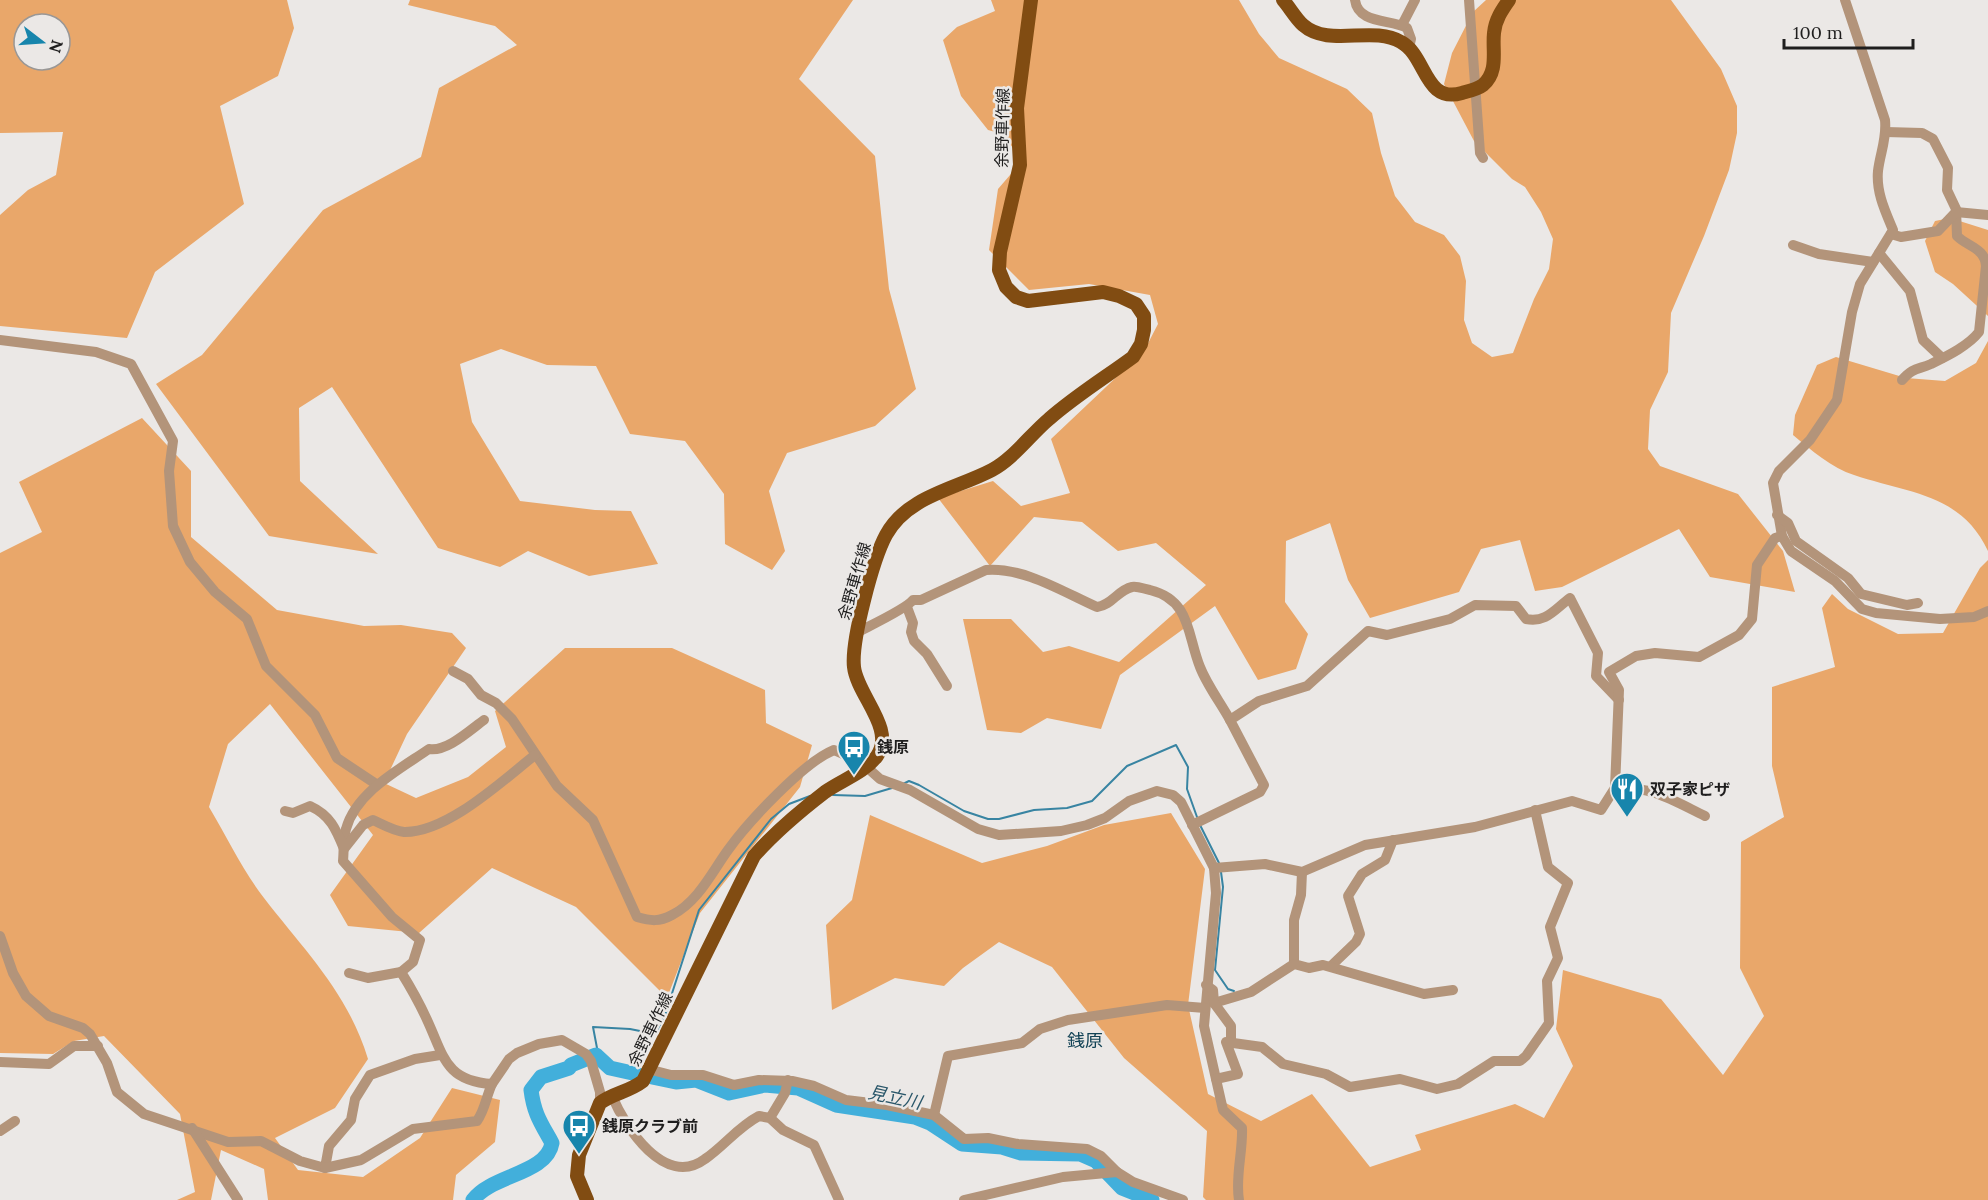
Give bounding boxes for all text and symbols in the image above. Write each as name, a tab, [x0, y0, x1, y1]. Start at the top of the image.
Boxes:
north arrow	[12, 12, 72, 72]
scale bar	[1784, 12, 1913, 50]
text: 100 m	[1793, 21, 1843, 44]
text: N	[45, 38, 68, 55]
street label: 余野車作線	[991, 88, 1013, 168]
street label: 余野車作線	[833, 540, 875, 622]
bus stop icon: 銭原	[836, 729, 872, 776]
place label: 銭原	[877, 737, 909, 757]
restaurant icon: 双子家ピザ	[1609, 771, 1645, 818]
place label: 双子家ピザ	[1650, 779, 1730, 799]
street label: 余野車作線	[623, 989, 677, 1069]
district label: 銭原	[1067, 1029, 1103, 1052]
water label: 見立川	[866, 1080, 926, 1114]
bus stop icon: 銭原クラブ前	[561, 1108, 597, 1155]
place label: 銭原クラブ前	[602, 1116, 698, 1136]

